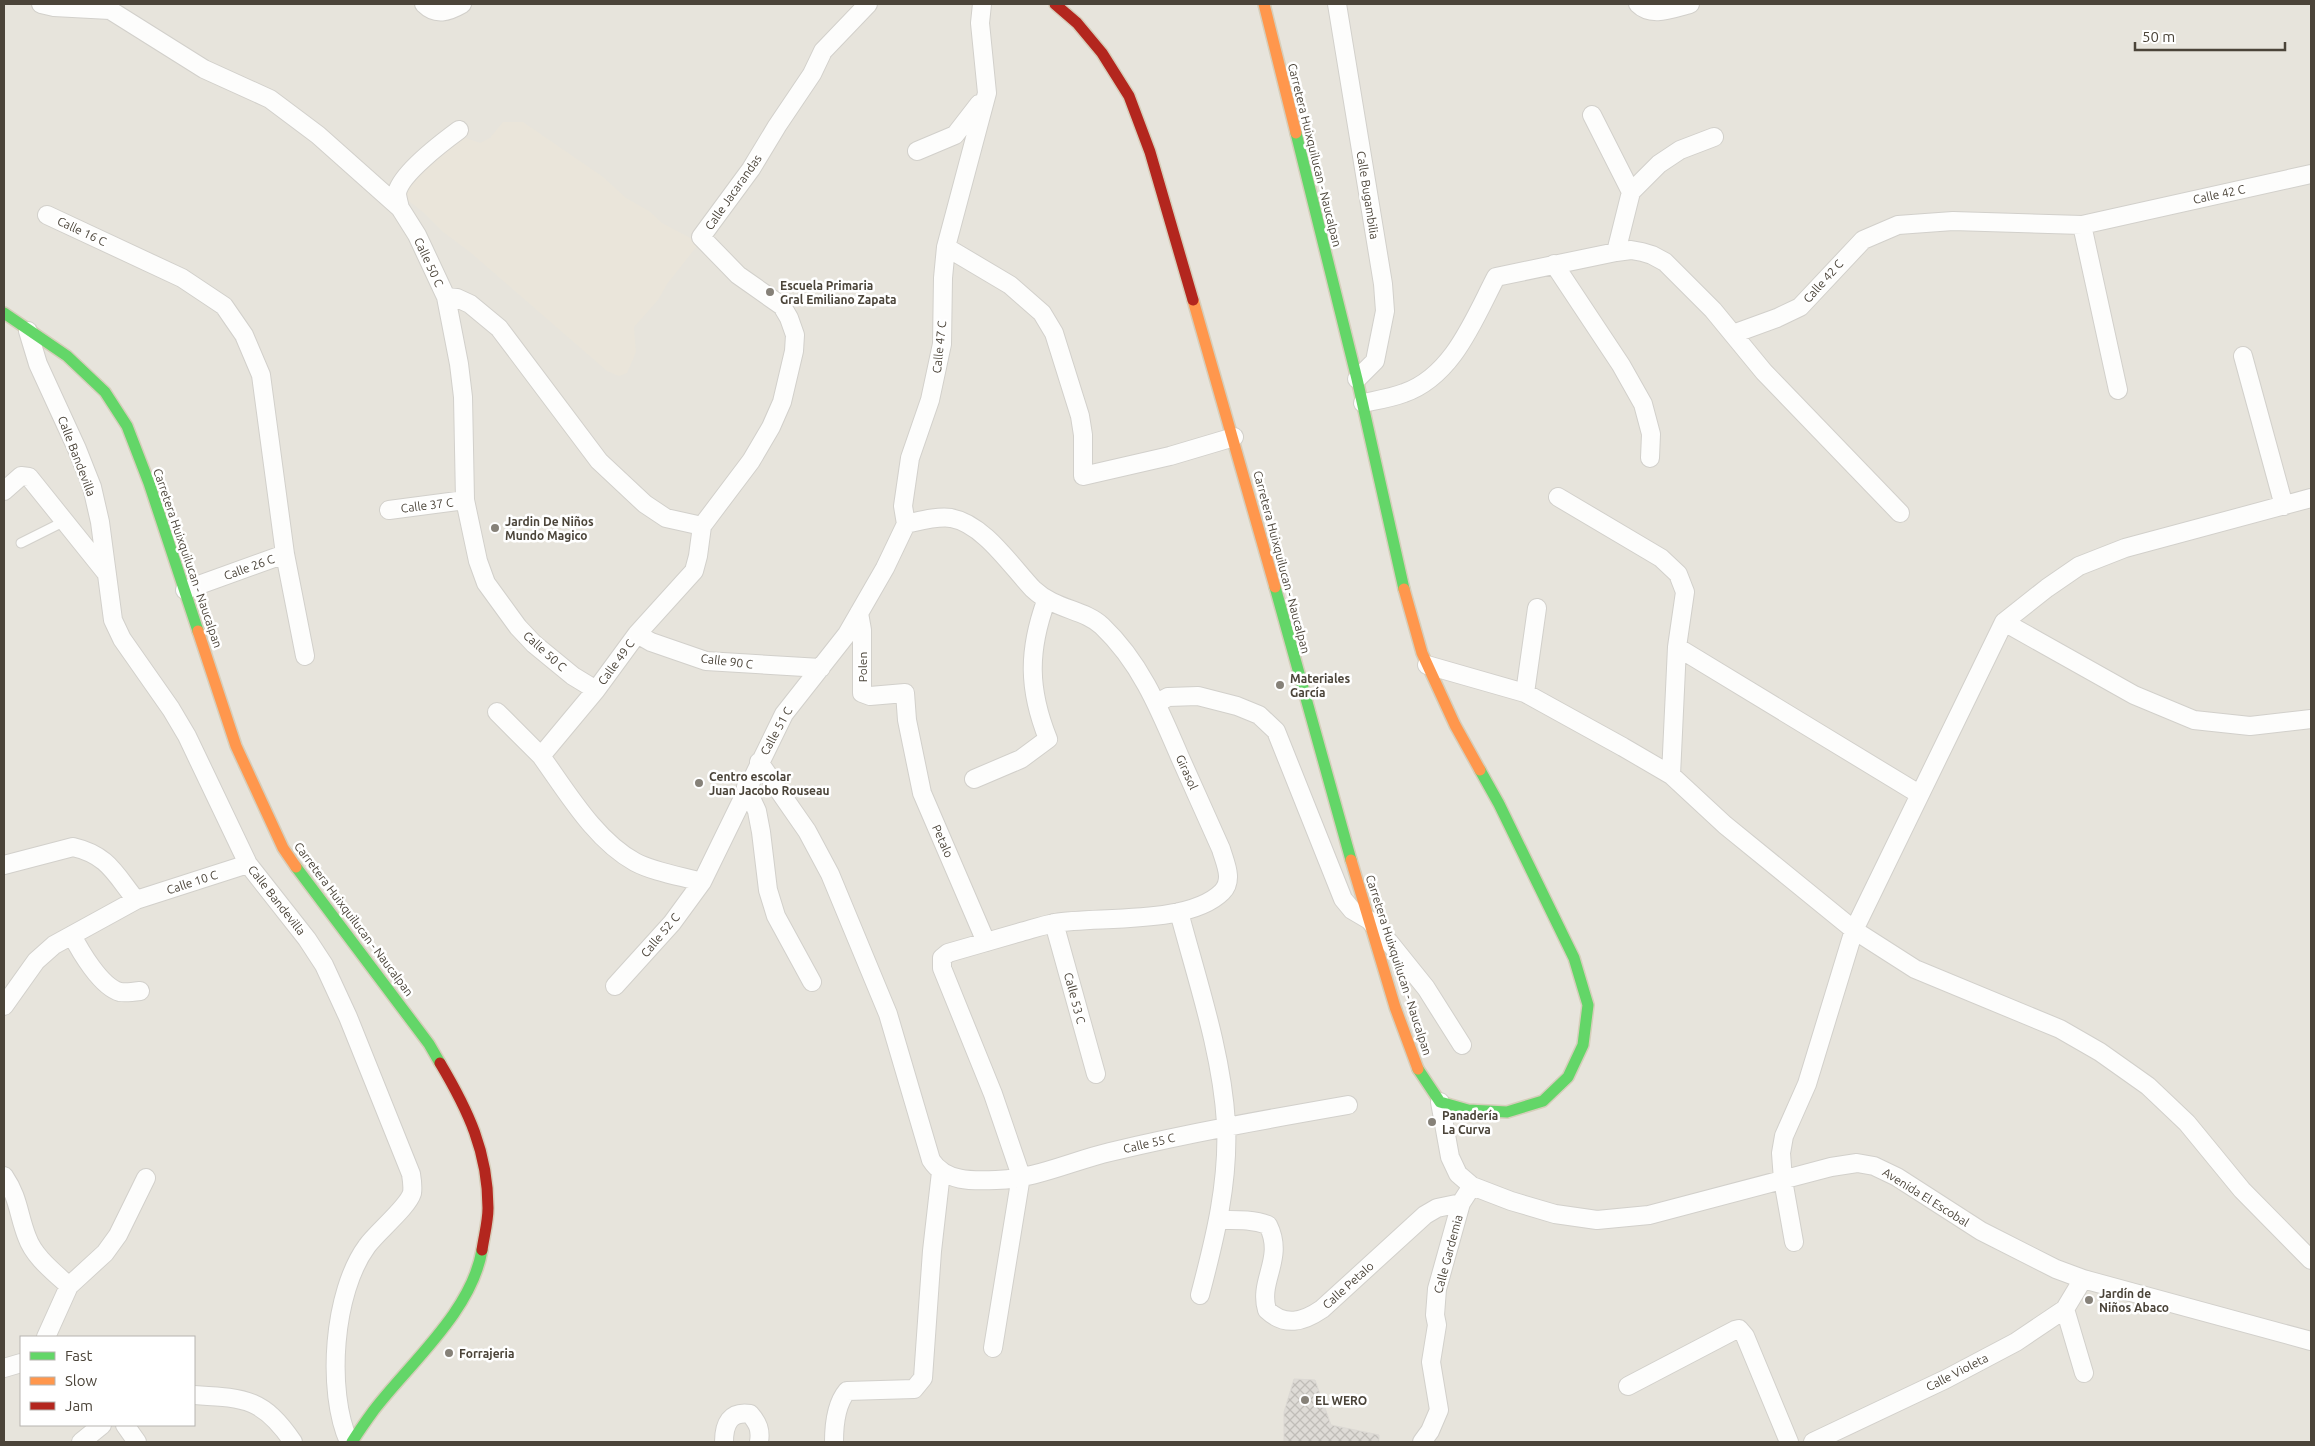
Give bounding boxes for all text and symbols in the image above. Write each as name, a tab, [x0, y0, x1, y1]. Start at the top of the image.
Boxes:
scale bar	[2135, 20, 2285, 52]
text: 50 m	[2142, 28, 2175, 45]
street label: Carretera Huixquilucan - Naucalpan	[1286, 62, 1344, 248]
street label: Calle Bugambilia	[1355, 150, 1381, 240]
street label: Calle Jacarandas	[702, 152, 764, 232]
street label: Calle 42 C	[2192, 182, 2247, 206]
street label: Calle 16 C	[55, 214, 109, 248]
street label: Calle 50 C	[412, 235, 446, 289]
street label: Calle 42 C	[1800, 257, 1846, 305]
place label: Escuela Primaria Gral Emiliano Zapata	[780, 279, 897, 306]
marker: Escuela Primaria Gral Emiliano Zapata	[764, 286, 776, 298]
street label: Calle 47 C	[930, 319, 948, 374]
street label: Calle Bandevilla	[56, 414, 98, 498]
street label: Carretera Huixquilucan - Naucalpan	[151, 467, 225, 649]
street label: Carretera Huixquilucan - Naucalpan	[1251, 469, 1313, 655]
street label: Calle 37 C	[400, 495, 455, 515]
place label: Jardin De Niños Mundo Magico	[505, 515, 594, 542]
marker: Jardin De Niños Mundo Magico	[489, 522, 501, 534]
street label: Calle 26 C	[222, 552, 277, 582]
street label: Calle 50 C	[521, 628, 569, 674]
street label: Calle 49 C	[595, 636, 637, 687]
street label: Calle 90 C	[700, 651, 755, 671]
street label: Polen	[856, 652, 869, 682]
place label: Materiales García	[1290, 672, 1350, 699]
marker: Materiales García	[1274, 679, 1286, 691]
street label: Calle 51 C	[758, 704, 795, 757]
street label: Girasol	[1174, 752, 1200, 792]
place label: Centro escolar Juan Jacobo Rouseau	[709, 770, 830, 797]
marker: Centro escolar Juan Jacobo Rouseau	[693, 777, 705, 789]
street label: Petalo	[930, 823, 956, 859]
street label: Carretera Huixquilucan - Naucalpan	[292, 840, 416, 998]
street label: Calle Bandevilla	[246, 863, 308, 937]
street label: Calle 10 C	[165, 867, 220, 896]
street label: Carretera Huixquilucan - Naucalpan	[1364, 873, 1434, 1057]
street label: Calle 52 C	[638, 910, 682, 959]
street label: Calle 53 C	[1062, 971, 1088, 1026]
place label: Panadería La Curva	[1442, 1109, 1498, 1136]
marker: Panadería La Curva	[1426, 1116, 1438, 1128]
street label: Calle 55 C	[1122, 1131, 1177, 1155]
street label: Avenida El Escobal	[1880, 1165, 1972, 1229]
street label: Calle Gardemia	[1431, 1213, 1465, 1295]
street label: Calle Petalo	[1320, 1259, 1376, 1311]
place label: Jardín de Niños Abaco	[2099, 1287, 2169, 1314]
marker: Jardín de Niños Abaco	[2083, 1294, 2095, 1306]
legend	[20, 1336, 195, 1426]
text: Fast	[65, 1347, 93, 1364]
marker: Forrajeria	[443, 1347, 455, 1359]
place label: Forrajeria	[459, 1347, 514, 1360]
street label: Calle Violeta	[1924, 1351, 1990, 1393]
text: Slow	[65, 1372, 98, 1389]
marker: EL WERO	[1299, 1394, 1311, 1406]
place label: EL WERO	[1315, 1394, 1367, 1407]
text: Jam	[65, 1397, 93, 1414]

